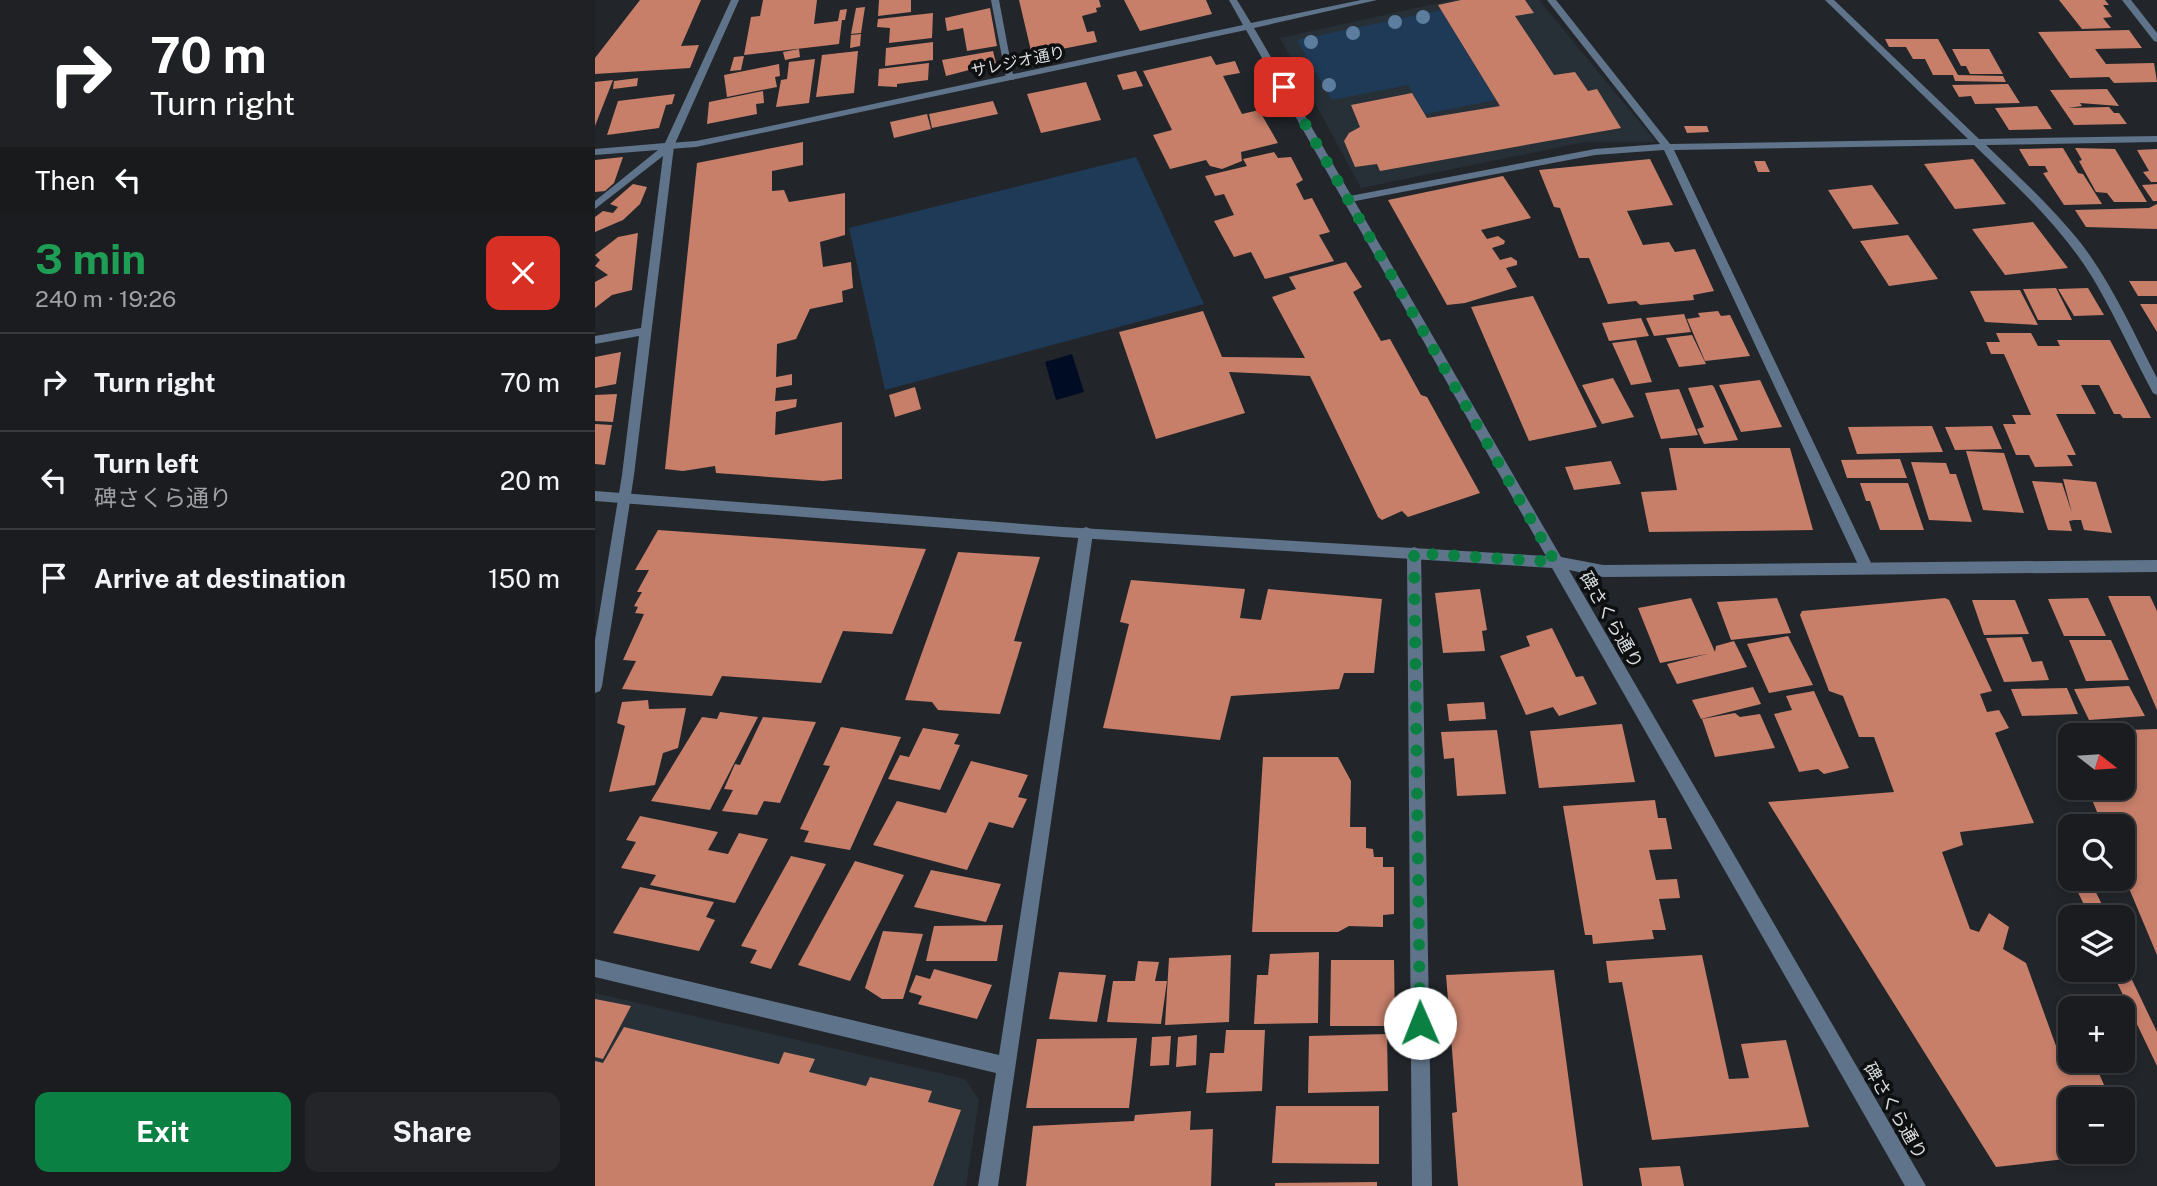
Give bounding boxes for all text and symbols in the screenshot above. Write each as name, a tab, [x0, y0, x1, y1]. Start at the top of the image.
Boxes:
text: 70 m	[150, 26, 267, 84]
icon: right	[35, 28, 126, 119]
street label: サレジオ通り	[969, 42, 1067, 81]
pin	[1254, 57, 1314, 117]
icon: arrive	[1265, 68, 1303, 106]
text: Turn right	[150, 85, 295, 122]
icon: left	[109, 161, 147, 199]
text: Then	[35, 165, 95, 196]
text: 3 min	[35, 234, 146, 283]
button: close	[486, 236, 560, 310]
text: 240 m · 19:26	[35, 285, 176, 312]
icon: right	[35, 363, 73, 401]
text: Turn right	[94, 367, 216, 398]
text: 70 m	[500, 367, 560, 398]
text: Turn left	[94, 448, 199, 479]
icon: left	[35, 461, 73, 499]
text: 20 m	[500, 465, 560, 496]
text: 碑さくら通り	[94, 484, 232, 511]
icon: arrive	[35, 559, 73, 597]
text: Arrive at destination	[94, 563, 346, 594]
text: 150 m	[488, 563, 560, 594]
street label: 碑さくら通り	[1575, 568, 1648, 672]
north arrow	[2058, 723, 2135, 800]
map controls	[2058, 723, 2135, 1164]
button: search	[2058, 814, 2135, 891]
button: layers	[2058, 905, 2135, 982]
position arrow	[1383, 986, 1457, 1060]
button: +	[2058, 996, 2135, 1073]
street label: 碑さくら通り	[1859, 1059, 1932, 1163]
button: −	[2058, 1087, 2135, 1164]
button: Exit	[35, 1092, 291, 1172]
button: Share	[305, 1092, 560, 1172]

